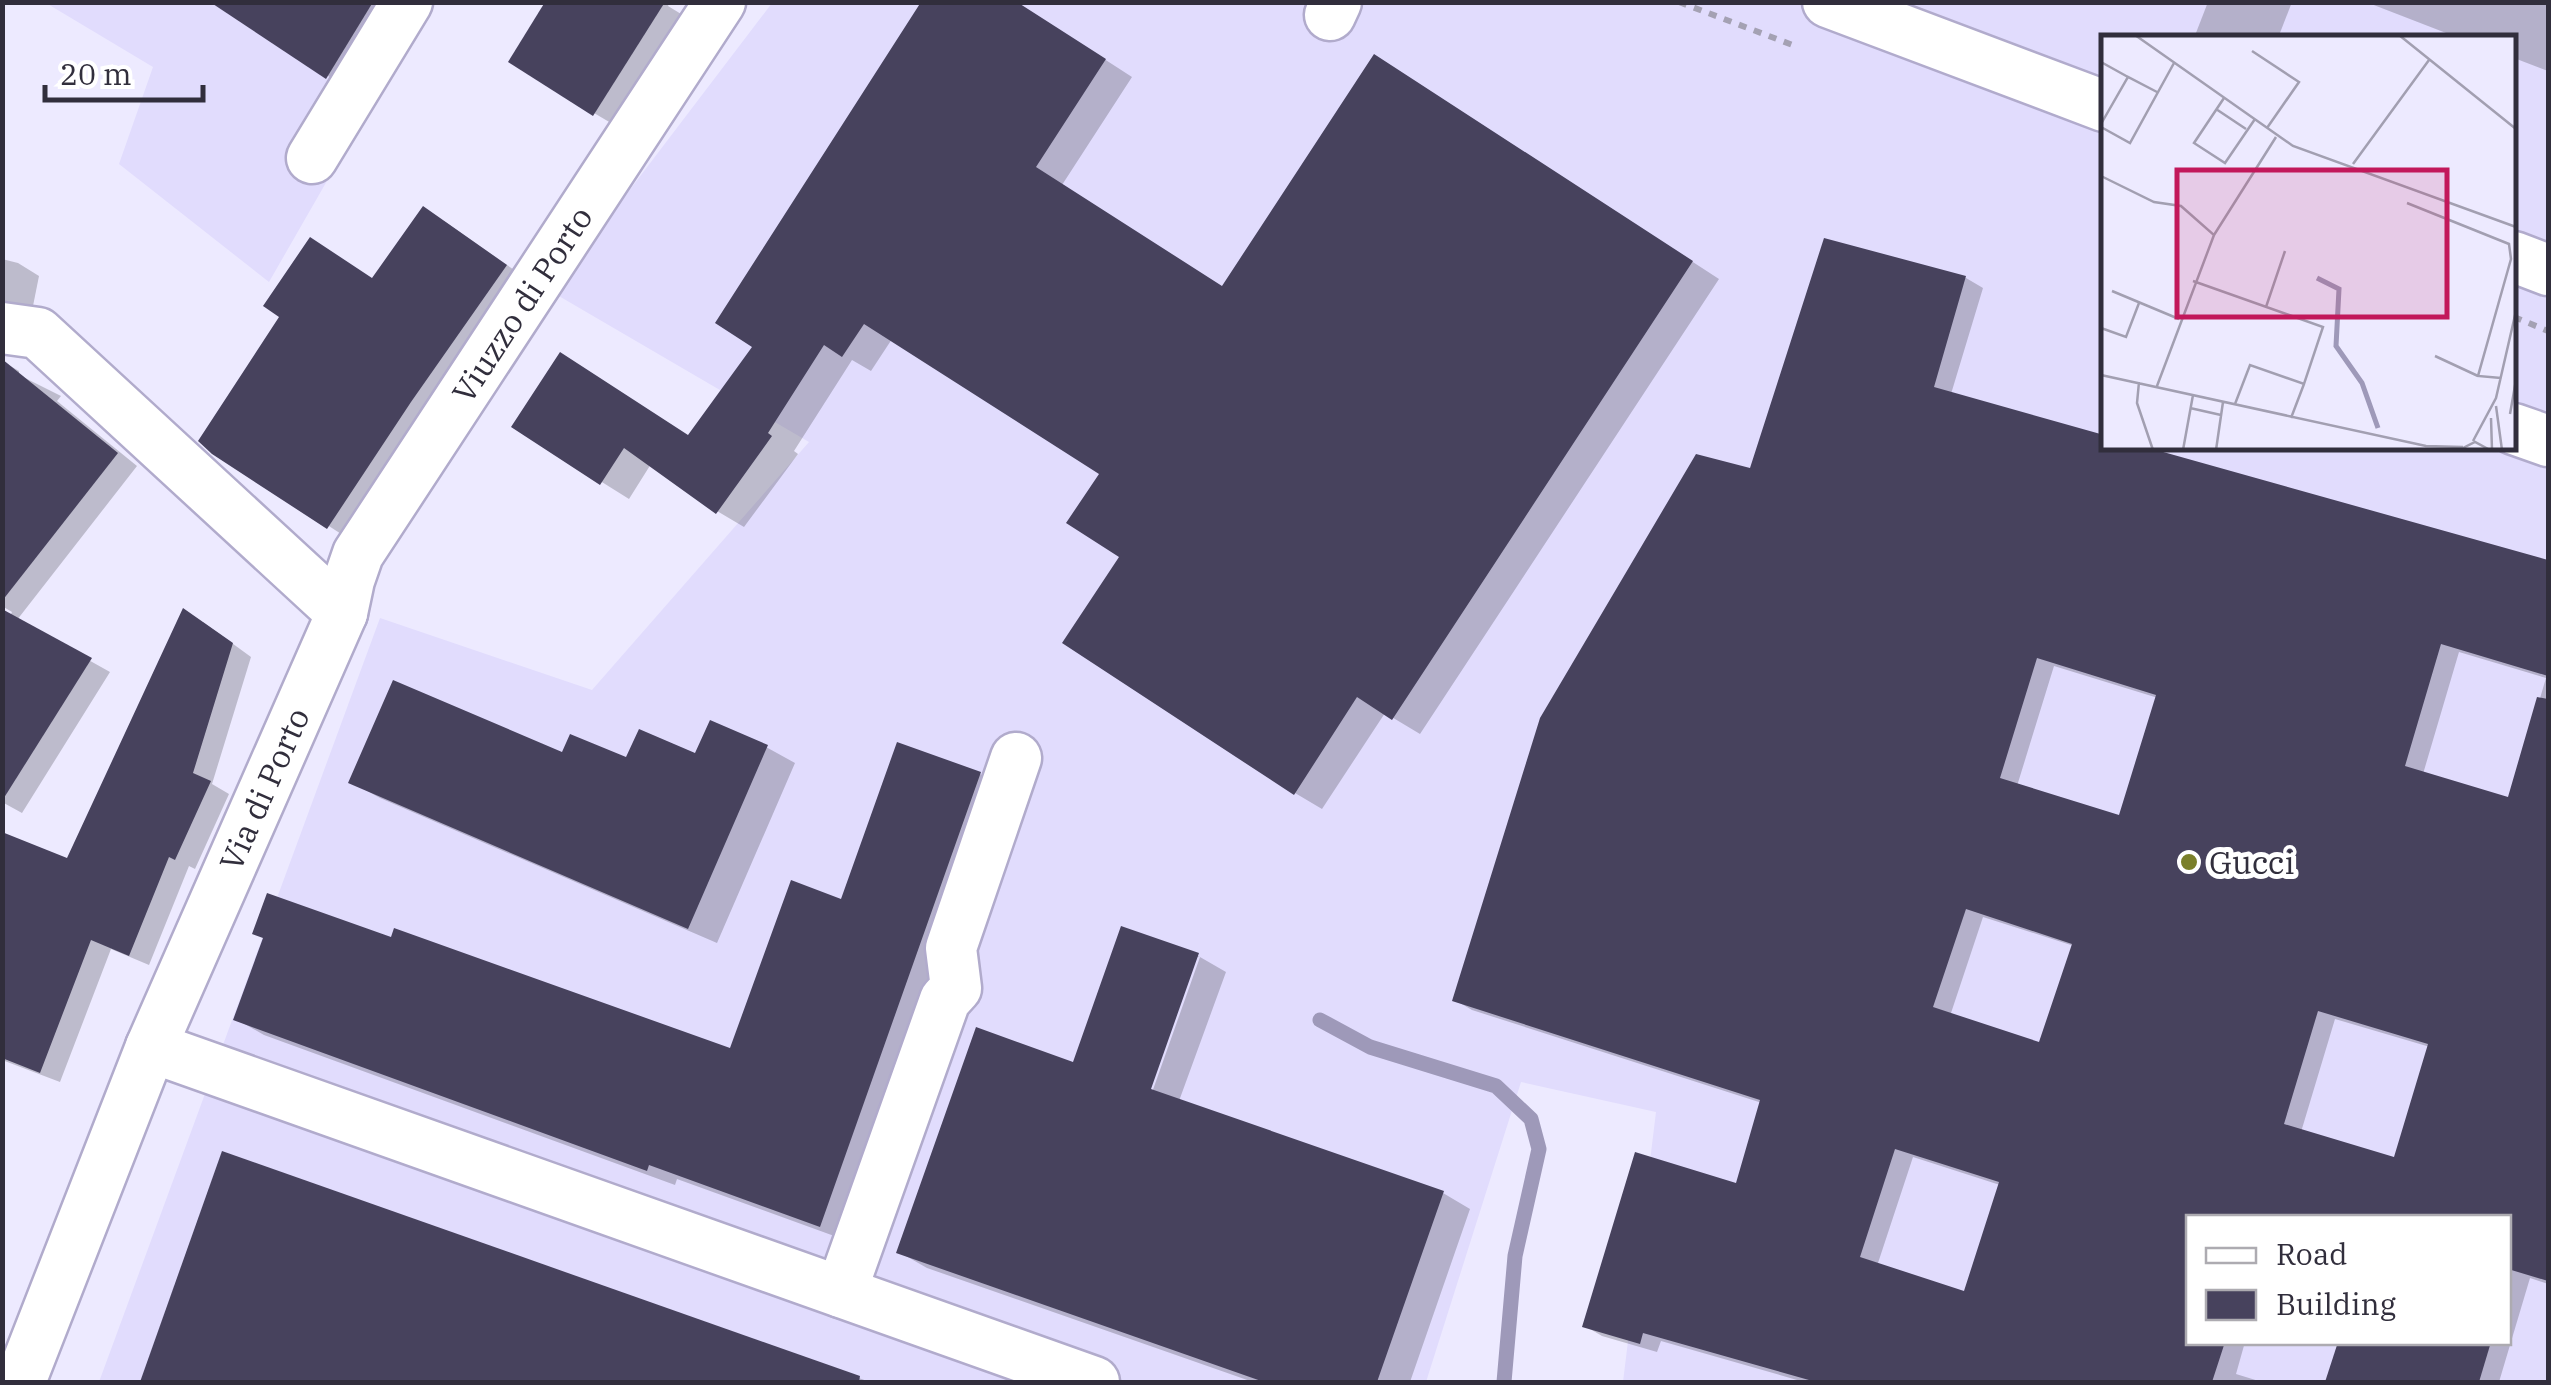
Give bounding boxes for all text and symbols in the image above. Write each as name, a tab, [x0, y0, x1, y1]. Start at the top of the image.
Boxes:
inset map	[2101, 35, 2516, 450]
scale bar	[45, 40, 202, 102]
text: 20 m	[60, 54, 132, 93]
street label: Viuzzo di Porto	[442, 198, 602, 410]
street label: Via di Porto	[209, 701, 319, 877]
place label: Gucci	[2209, 841, 2295, 883]
marker: Gucci	[2178, 851, 2200, 873]
legend	[2186, 1215, 2511, 1345]
text: Road	[2276, 1234, 2348, 1273]
text: Building	[2276, 1284, 2396, 1323]

